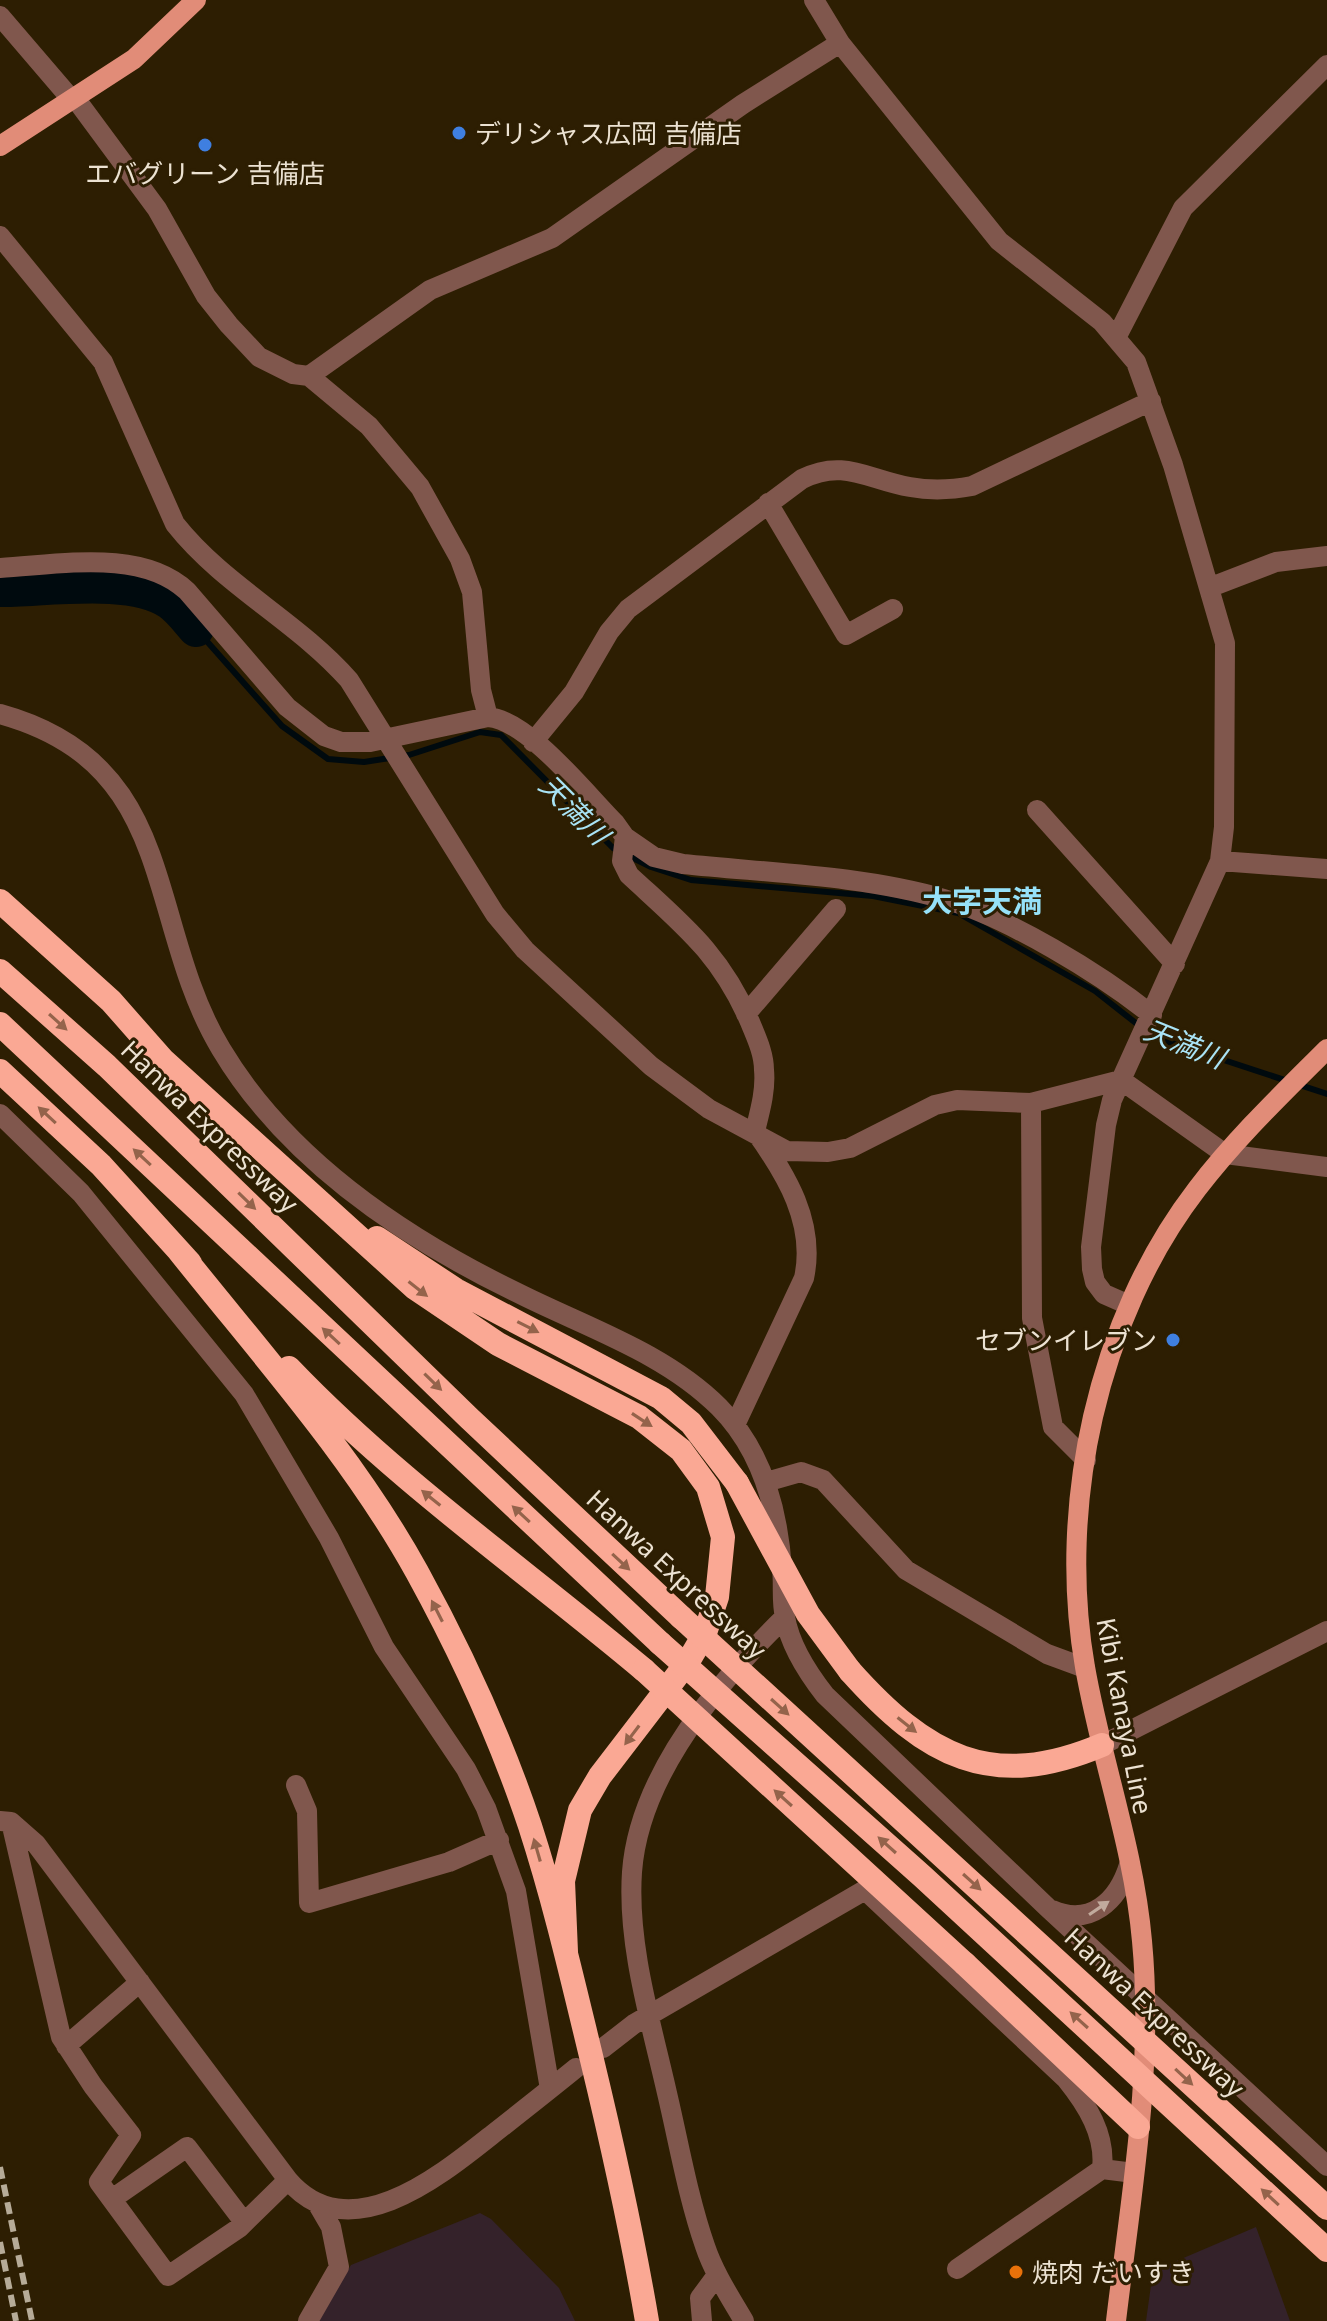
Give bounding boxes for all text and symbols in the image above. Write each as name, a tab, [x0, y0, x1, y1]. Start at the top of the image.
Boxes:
place label: デリシャス広岡 吉備店	[475, 115, 742, 151]
marker: デリシャス広岡 吉備店	[450, 124, 468, 142]
marker: エバグリーン 吉備店	[196, 136, 214, 154]
place label: エバグリーン 吉備店	[85, 155, 325, 191]
water label: 天満川	[532, 766, 620, 854]
district label: 大字天満	[922, 880, 1042, 921]
water label: 天満川	[1139, 1010, 1234, 1077]
one-way arrow	[48, 1013, 68, 1030]
street label: Hanwa Expressway	[113, 1032, 307, 1221]
one-way arrow	[38, 1106, 57, 1124]
one-way arrow	[133, 1149, 152, 1167]
one-way arrow	[237, 1191, 256, 1210]
one-way arrow	[408, 1281, 428, 1297]
one-way arrow	[517, 1321, 540, 1334]
place label: セブンイレブン	[975, 1322, 1157, 1358]
one-way arrow	[322, 1327, 341, 1345]
marker: セブンイレブン	[1164, 1331, 1182, 1349]
one-way arrow	[423, 1373, 442, 1391]
one-way arrow	[631, 1412, 653, 1426]
street label: Hanwa Expressway	[579, 1481, 775, 1667]
one-way arrow	[421, 1491, 441, 1507]
one-way arrow	[512, 1505, 531, 1523]
one-way arrow	[612, 1552, 631, 1570]
one-way arrow	[430, 1599, 443, 1622]
street label: Kibi Kanaya Line	[1088, 1615, 1162, 1817]
one-way arrow	[769, 1698, 789, 1715]
one-way arrow	[897, 1716, 917, 1732]
one-way arrow	[624, 1725, 640, 1745]
one-way arrow	[774, 1789, 793, 1807]
one-way arrow	[877, 1836, 896, 1854]
one-way arrow	[530, 1838, 543, 1862]
one-way arrow	[963, 1872, 982, 1890]
one-way arrow	[1088, 1901, 1109, 1916]
street label: Hanwa Expressway	[1057, 1919, 1253, 2105]
one-way arrow	[1070, 2011, 1089, 2029]
one-way arrow	[1175, 2067, 1194, 2085]
one-way arrow	[1260, 2188, 1279, 2206]
place label: 焼肉 だいすき	[1032, 2254, 1195, 2290]
marker: 焼肉 だいすき	[1007, 2263, 1025, 2281]

